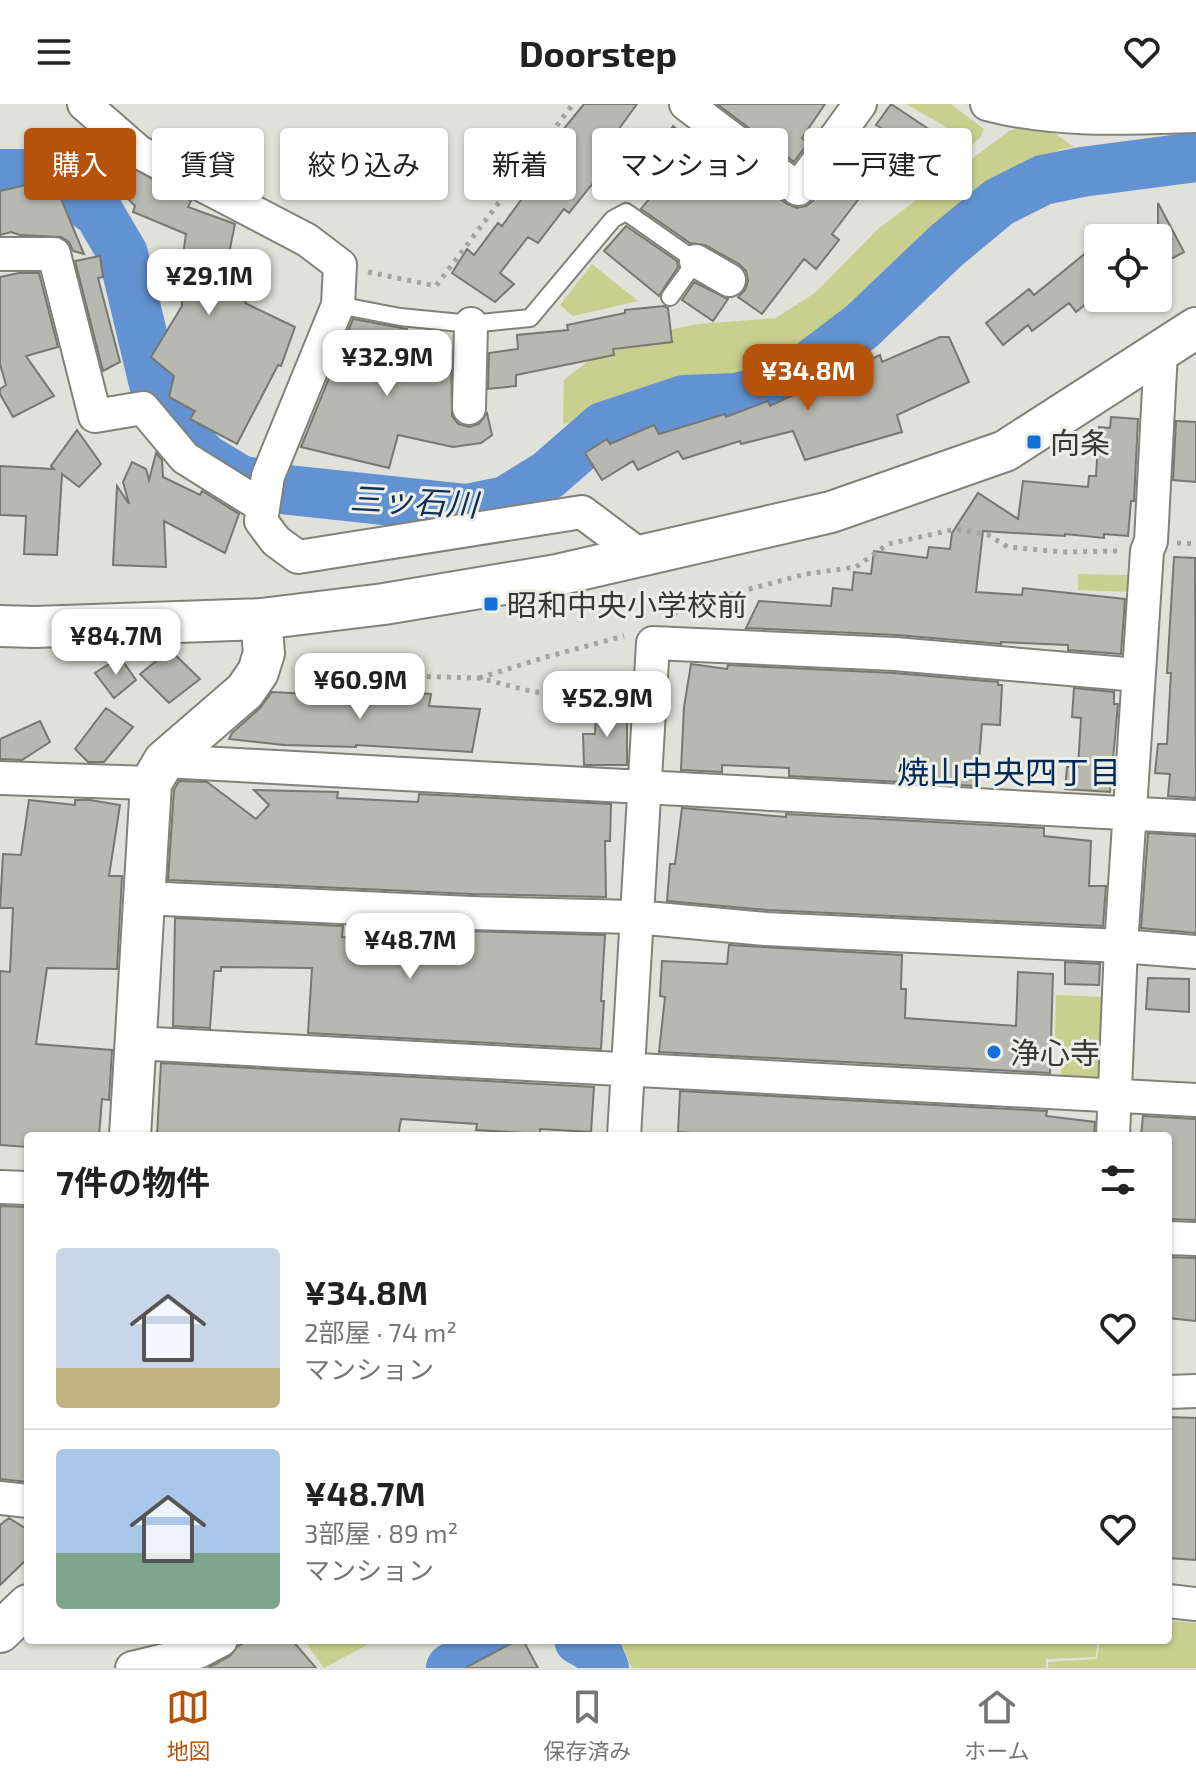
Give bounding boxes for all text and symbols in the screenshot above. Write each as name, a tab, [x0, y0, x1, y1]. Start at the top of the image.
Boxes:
icon: menu	[32, 30, 76, 74]
icon: heart	[1120, 30, 1164, 74]
text: Doorstep	[519, 31, 677, 74]
chip: 購入	[24, 128, 136, 200]
chip: 賃貸	[152, 128, 264, 200]
chip: 絞り込み	[280, 128, 448, 200]
chip: 新着	[464, 128, 576, 200]
chip: マンション	[592, 128, 788, 200]
chip: 一戸建て	[804, 128, 972, 200]
map controls	[1084, 224, 1172, 312]
button: locate	[1084, 224, 1172, 312]
pin: ¥29.1M	[144, 249, 274, 317]
text: ¥29.1M	[165, 259, 253, 290]
pin: ¥32.9M	[322, 330, 452, 398]
text: ¥32.9M	[341, 340, 433, 371]
pin: ¥34.8M	[743, 344, 873, 412]
text: ¥34.8M	[761, 354, 855, 385]
place label: 向条	[1050, 424, 1110, 460]
marker: 向条	[1025, 433, 1043, 451]
water label: 三ッ石川	[349, 478, 482, 522]
place label: 昭和中央小学校前	[507, 586, 747, 622]
marker: 昭和中央小学校前	[482, 595, 500, 613]
pin: ¥84.7M	[51, 609, 181, 677]
text: ¥84.7M	[69, 619, 163, 650]
pin: ¥60.9M	[295, 653, 425, 721]
text: ¥60.9M	[313, 663, 407, 694]
pin: ¥52.9M	[542, 671, 672, 739]
text: ¥52.9M	[561, 681, 653, 712]
district label: 焼山中央四丁目	[897, 752, 1121, 790]
pin: ¥48.7M	[345, 913, 475, 981]
text: ¥48.7M	[363, 923, 457, 954]
place label: 浄心寺	[1010, 1034, 1100, 1070]
marker: 浄心寺	[985, 1043, 1003, 1061]
icon: filters	[1096, 1158, 1140, 1202]
text: 7件の物件	[56, 1161, 210, 1202]
text: ¥34.8M	[304, 1271, 428, 1312]
icon: home	[120, 1280, 216, 1376]
icon: heart	[1096, 1306, 1140, 1350]
text: 2部屋 · 74 m²	[304, 1316, 457, 1347]
text: マンション	[304, 1353, 434, 1384]
text: ¥48.7M	[304, 1472, 426, 1513]
icon: home	[120, 1481, 216, 1577]
icon: heart	[1096, 1507, 1140, 1551]
text: 3部屋 · 89 m²	[304, 1517, 458, 1548]
text: マンション	[304, 1554, 434, 1585]
tab: 地図	[166, 1685, 210, 1765]
tab: 保存済み	[543, 1685, 631, 1765]
tab: ホーム	[964, 1685, 1030, 1765]

